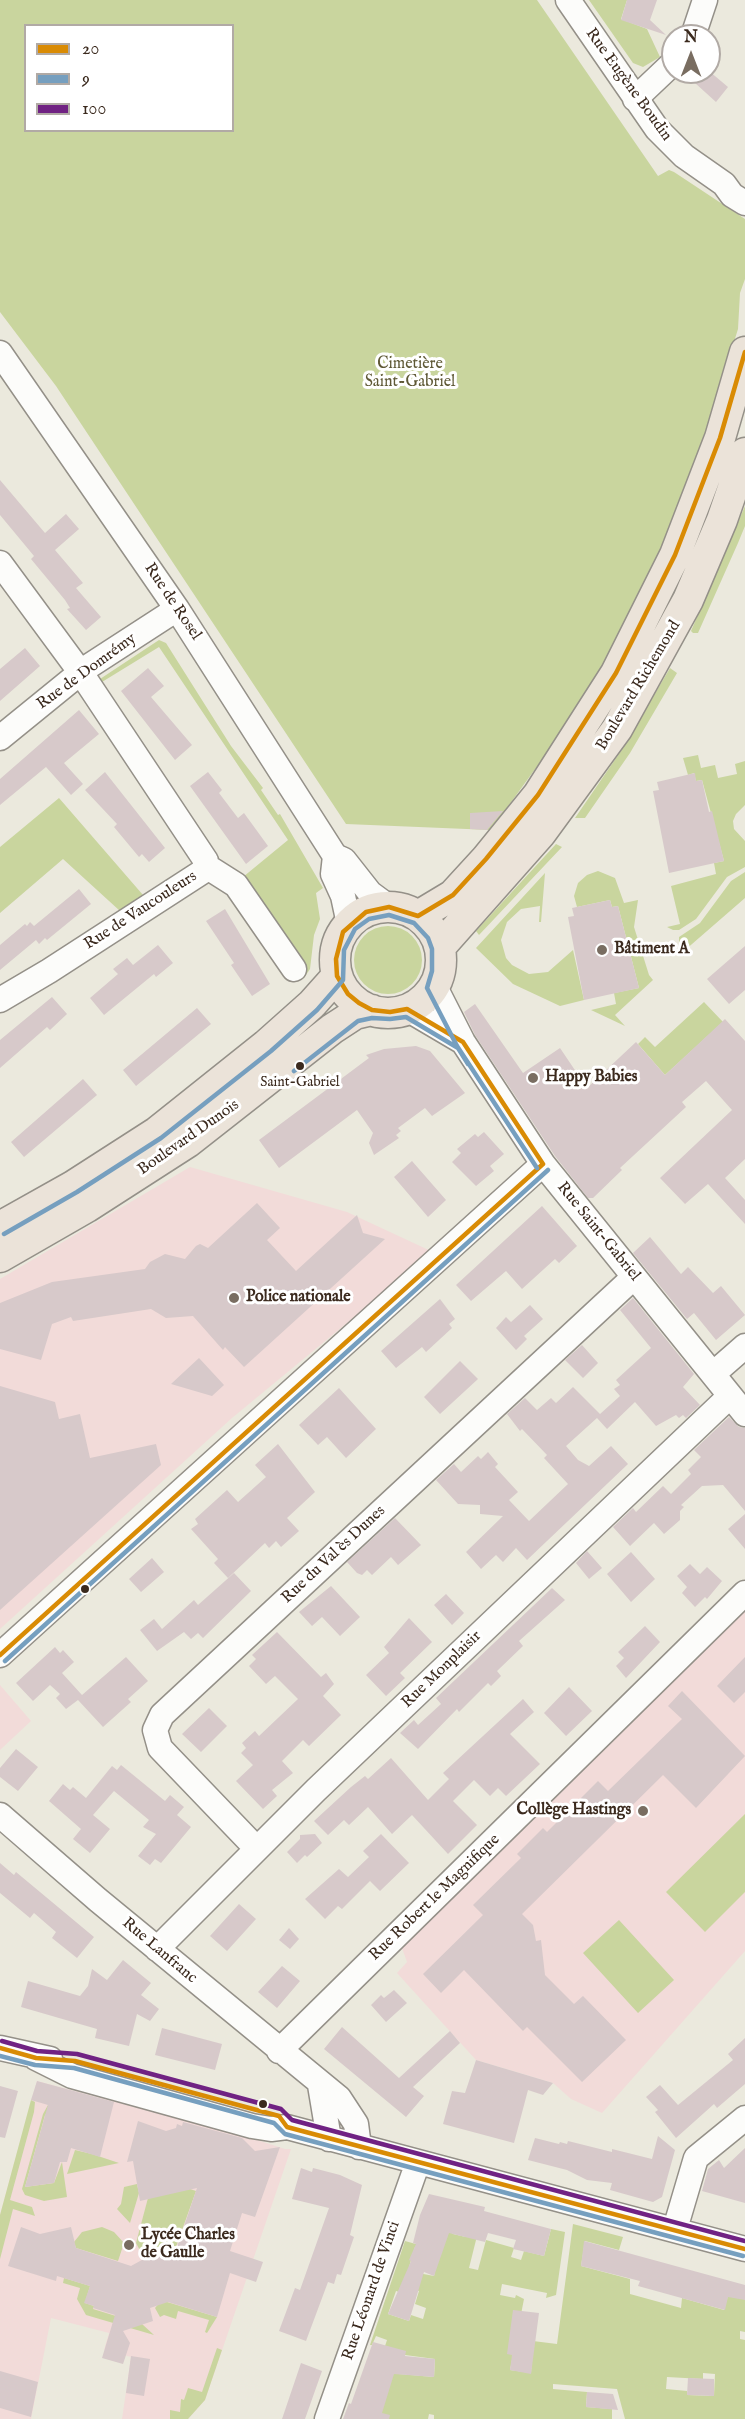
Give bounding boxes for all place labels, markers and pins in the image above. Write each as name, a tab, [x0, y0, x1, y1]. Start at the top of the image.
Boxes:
place label: Bâtiment A	[614, 940, 689, 960]
marker: Bâtiment A	[595, 943, 609, 957]
marker: Saint-Gabriel	[294, 1060, 306, 1072]
place label: Happy Babies	[545, 1068, 637, 1088]
marker: Happy Babies	[526, 1071, 540, 1085]
place label: Saint-Gabriel	[260, 1075, 340, 1091]
place label: Police nationale	[246, 1288, 351, 1308]
marker: Police nationale	[227, 1291, 241, 1305]
unlabelled marker	[79, 1583, 91, 1595]
place label: Collège Hastings	[517, 1801, 631, 1821]
marker: Collège Hastings	[636, 1804, 650, 1818]
unlabelled marker	[257, 2098, 269, 2110]
place label: Lycée Charles de Gaulle	[141, 2226, 235, 2264]
marker: Lycée Charles de Gaulle	[122, 2238, 136, 2252]

